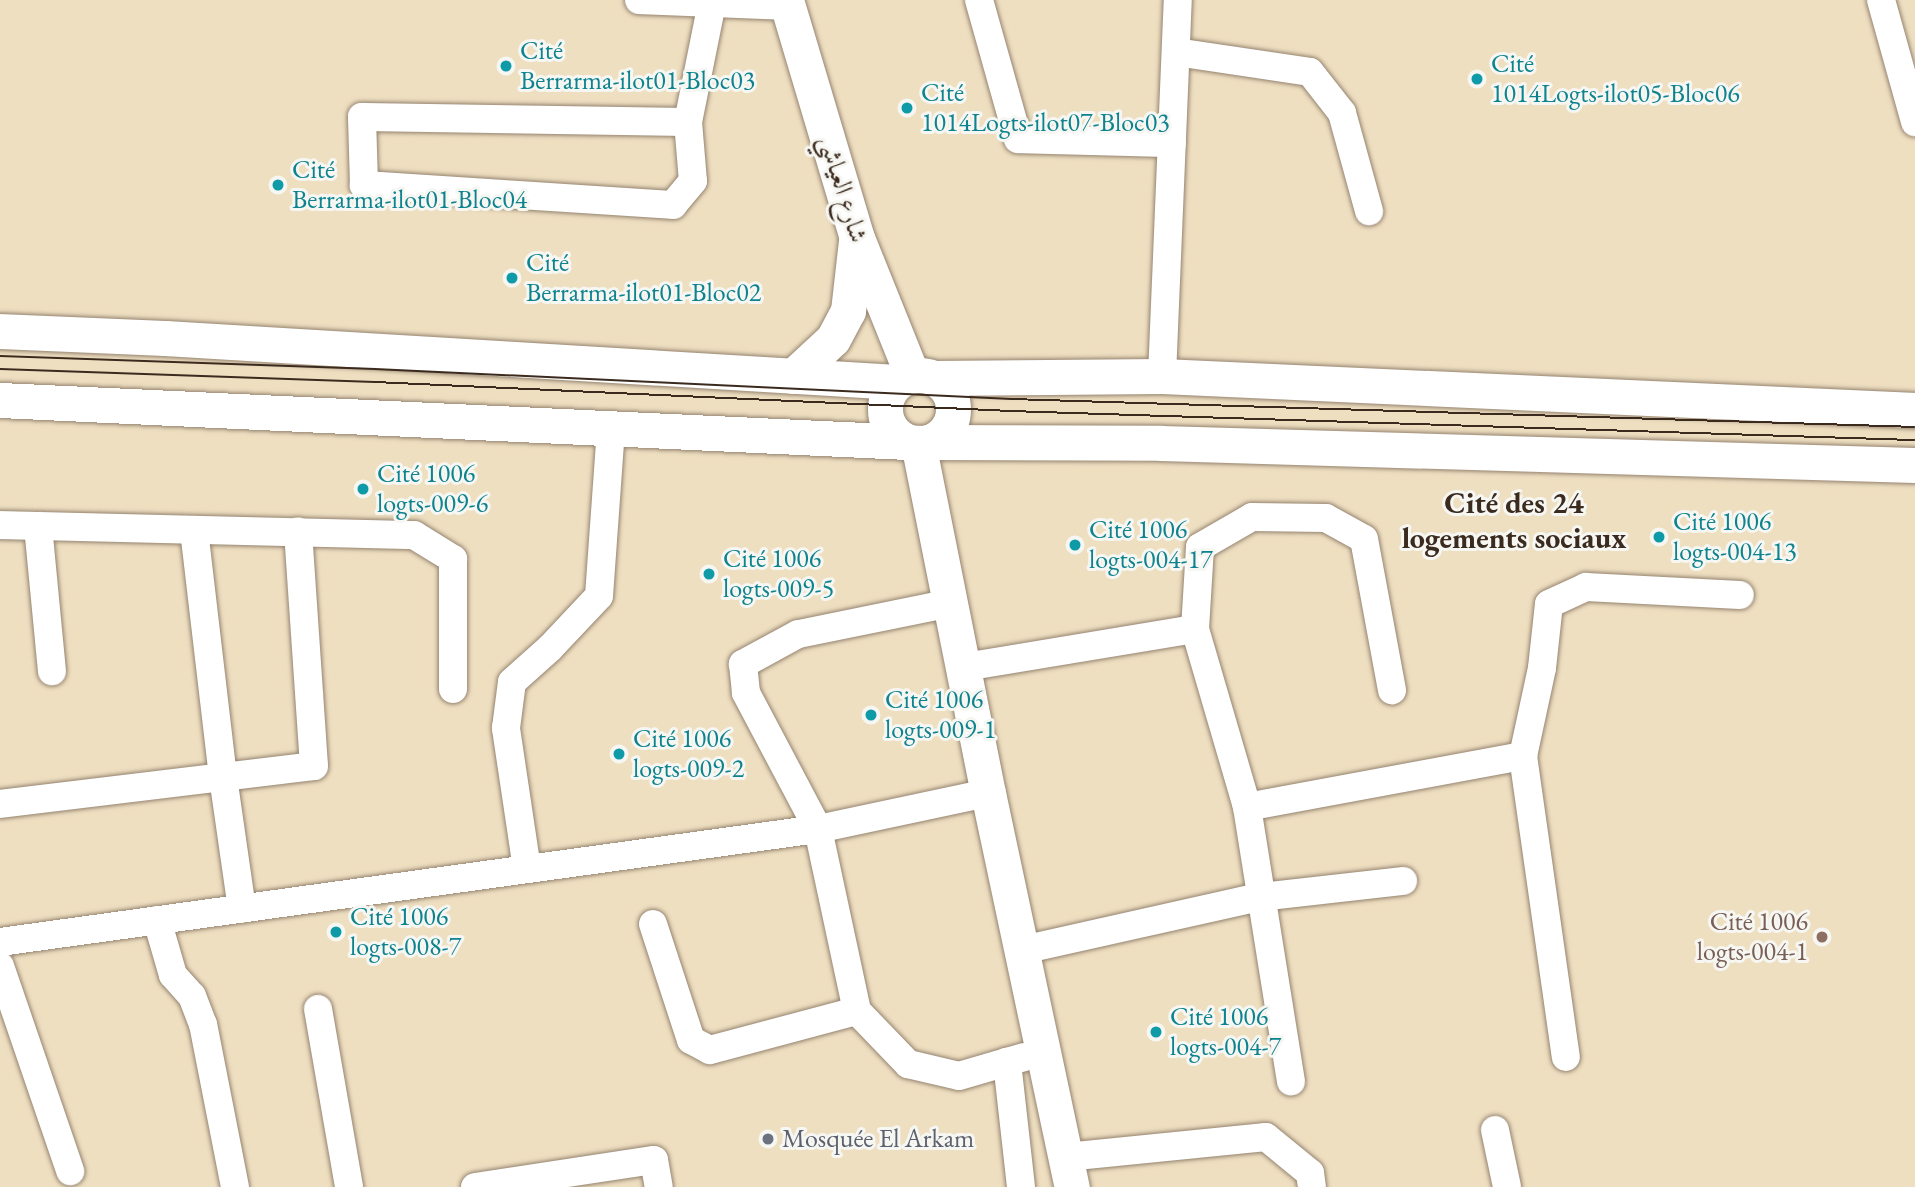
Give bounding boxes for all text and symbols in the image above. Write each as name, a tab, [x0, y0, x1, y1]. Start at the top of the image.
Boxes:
place label: Cité Berrarma-ilot01-Bloc03	[520, 35, 755, 96]
place label: Cité 1014Logts-ilot05-Bloc06	[1491, 48, 1740, 110]
marker: Cité Berrarma-ilot01-Bloc03	[498, 58, 514, 74]
marker: Cité 1014Logts-ilot05-Bloc06	[1469, 71, 1485, 87]
place label: Cité 1014Logts-ilot07-Bloc03	[921, 77, 1170, 138]
marker: Cité 1014Logts-ilot07-Bloc03	[899, 100, 915, 116]
street label: شارع العياشي	[812, 132, 874, 246]
place label: Cité Berrarma-ilot01-Bloc04	[292, 154, 527, 216]
marker: Cité Berrarma-ilot01-Bloc04	[270, 177, 286, 193]
place label: Cité Berrarma-ilot01-Bloc02	[526, 247, 761, 308]
marker: Cité Berrarma-ilot01-Bloc02	[504, 270, 520, 286]
place label: Cité 1006 logts-009-6	[377, 458, 488, 520]
marker: Cité 1006 logts-009-6	[355, 481, 371, 497]
district label: Cité des 24 logements sociaux	[1402, 485, 1626, 556]
place label: Cité 1006 logts-004-13	[1673, 506, 1797, 568]
place label: Cité 1006 logts-004-17	[1089, 514, 1213, 576]
marker: Cité 1006 logts-004-13	[1651, 529, 1667, 545]
marker: Cité 1006 logts-004-17	[1067, 537, 1083, 553]
place label: Cité 1006 logts-009-5	[723, 543, 834, 604]
marker: Cité 1006 logts-009-5	[701, 566, 717, 582]
place label: Cité 1006 logts-009-1	[885, 684, 996, 746]
marker: Cité 1006 logts-009-1	[863, 707, 879, 723]
place label: Cité 1006 logts-009-2	[633, 723, 744, 784]
marker: Cité 1006 logts-009-2	[611, 746, 627, 762]
place label: Cité 1006 logts-008-7	[350, 901, 461, 962]
place label: Cité 1006 logts-004-1	[1697, 906, 1808, 968]
marker: Cité 1006 logts-008-7	[328, 924, 344, 940]
marker: Cité 1006 logts-004-1	[1814, 929, 1830, 945]
place label: Cité 1006 logts-004-7	[1170, 1001, 1281, 1062]
marker: Cité 1006 logts-004-7	[1148, 1024, 1164, 1040]
place label: Mosquée El Arkam	[782, 1123, 974, 1155]
marker: Mosquée El Arkam	[760, 1131, 776, 1147]

